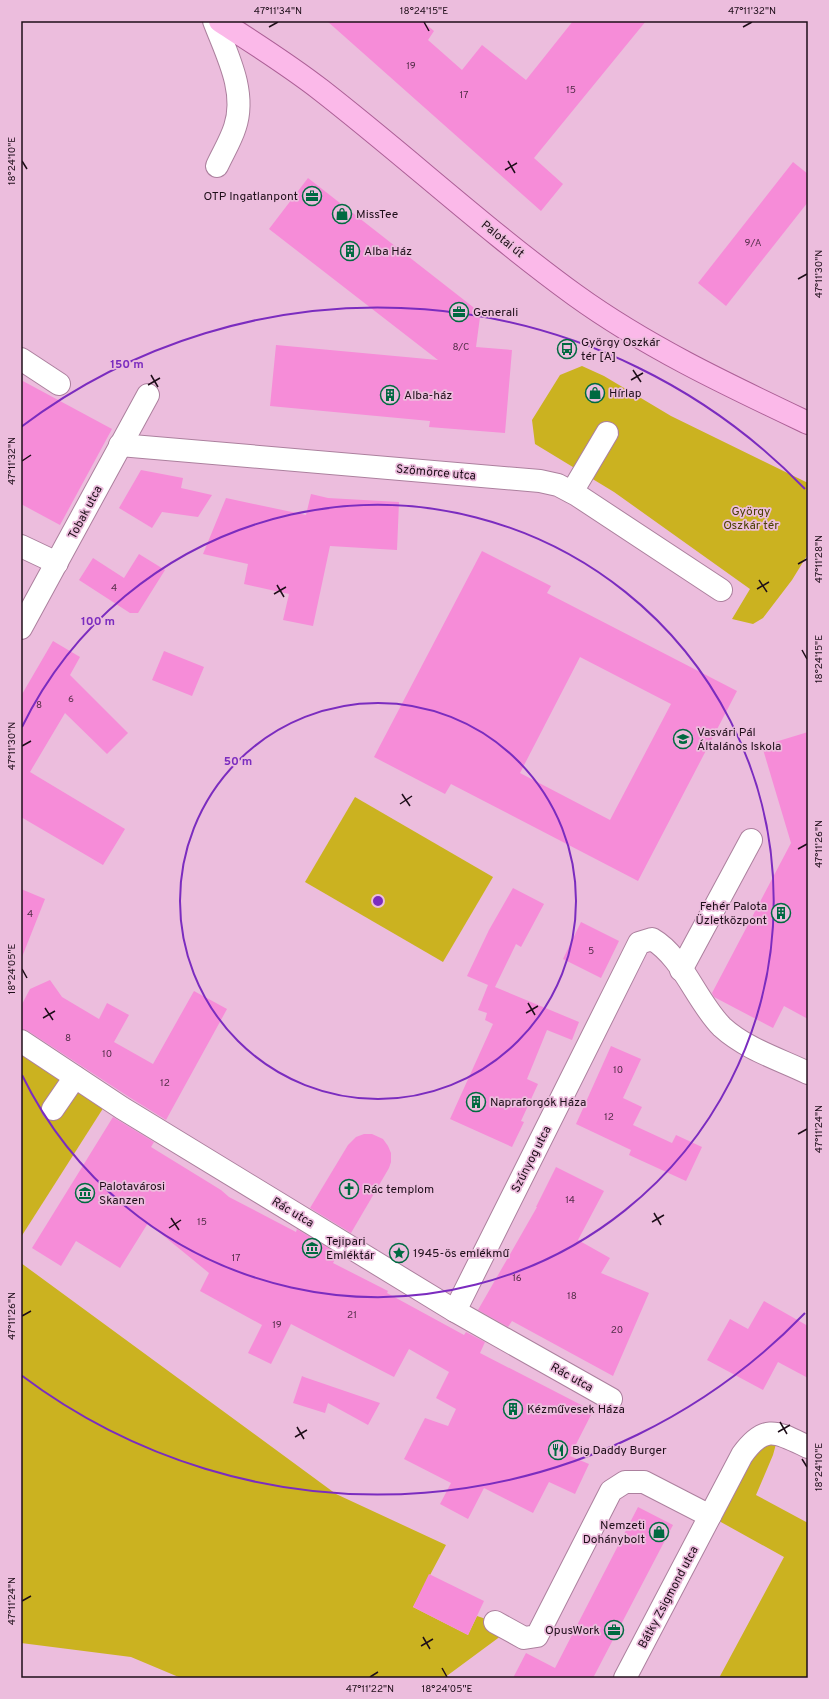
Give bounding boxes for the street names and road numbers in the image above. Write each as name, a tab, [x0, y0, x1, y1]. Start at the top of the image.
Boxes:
street label: Palotai út	[477, 217, 527, 262]
street label: Szömörce utca	[395, 462, 477, 484]
street label: Tobak utca	[65, 483, 107, 542]
street label: Szúnyog utca	[508, 1123, 556, 1196]
street label: Rác utca	[268, 1194, 317, 1232]
street label: Rác utca	[547, 1360, 596, 1396]
street label: Bátky Zsigmond utca	[635, 1543, 703, 1651]

